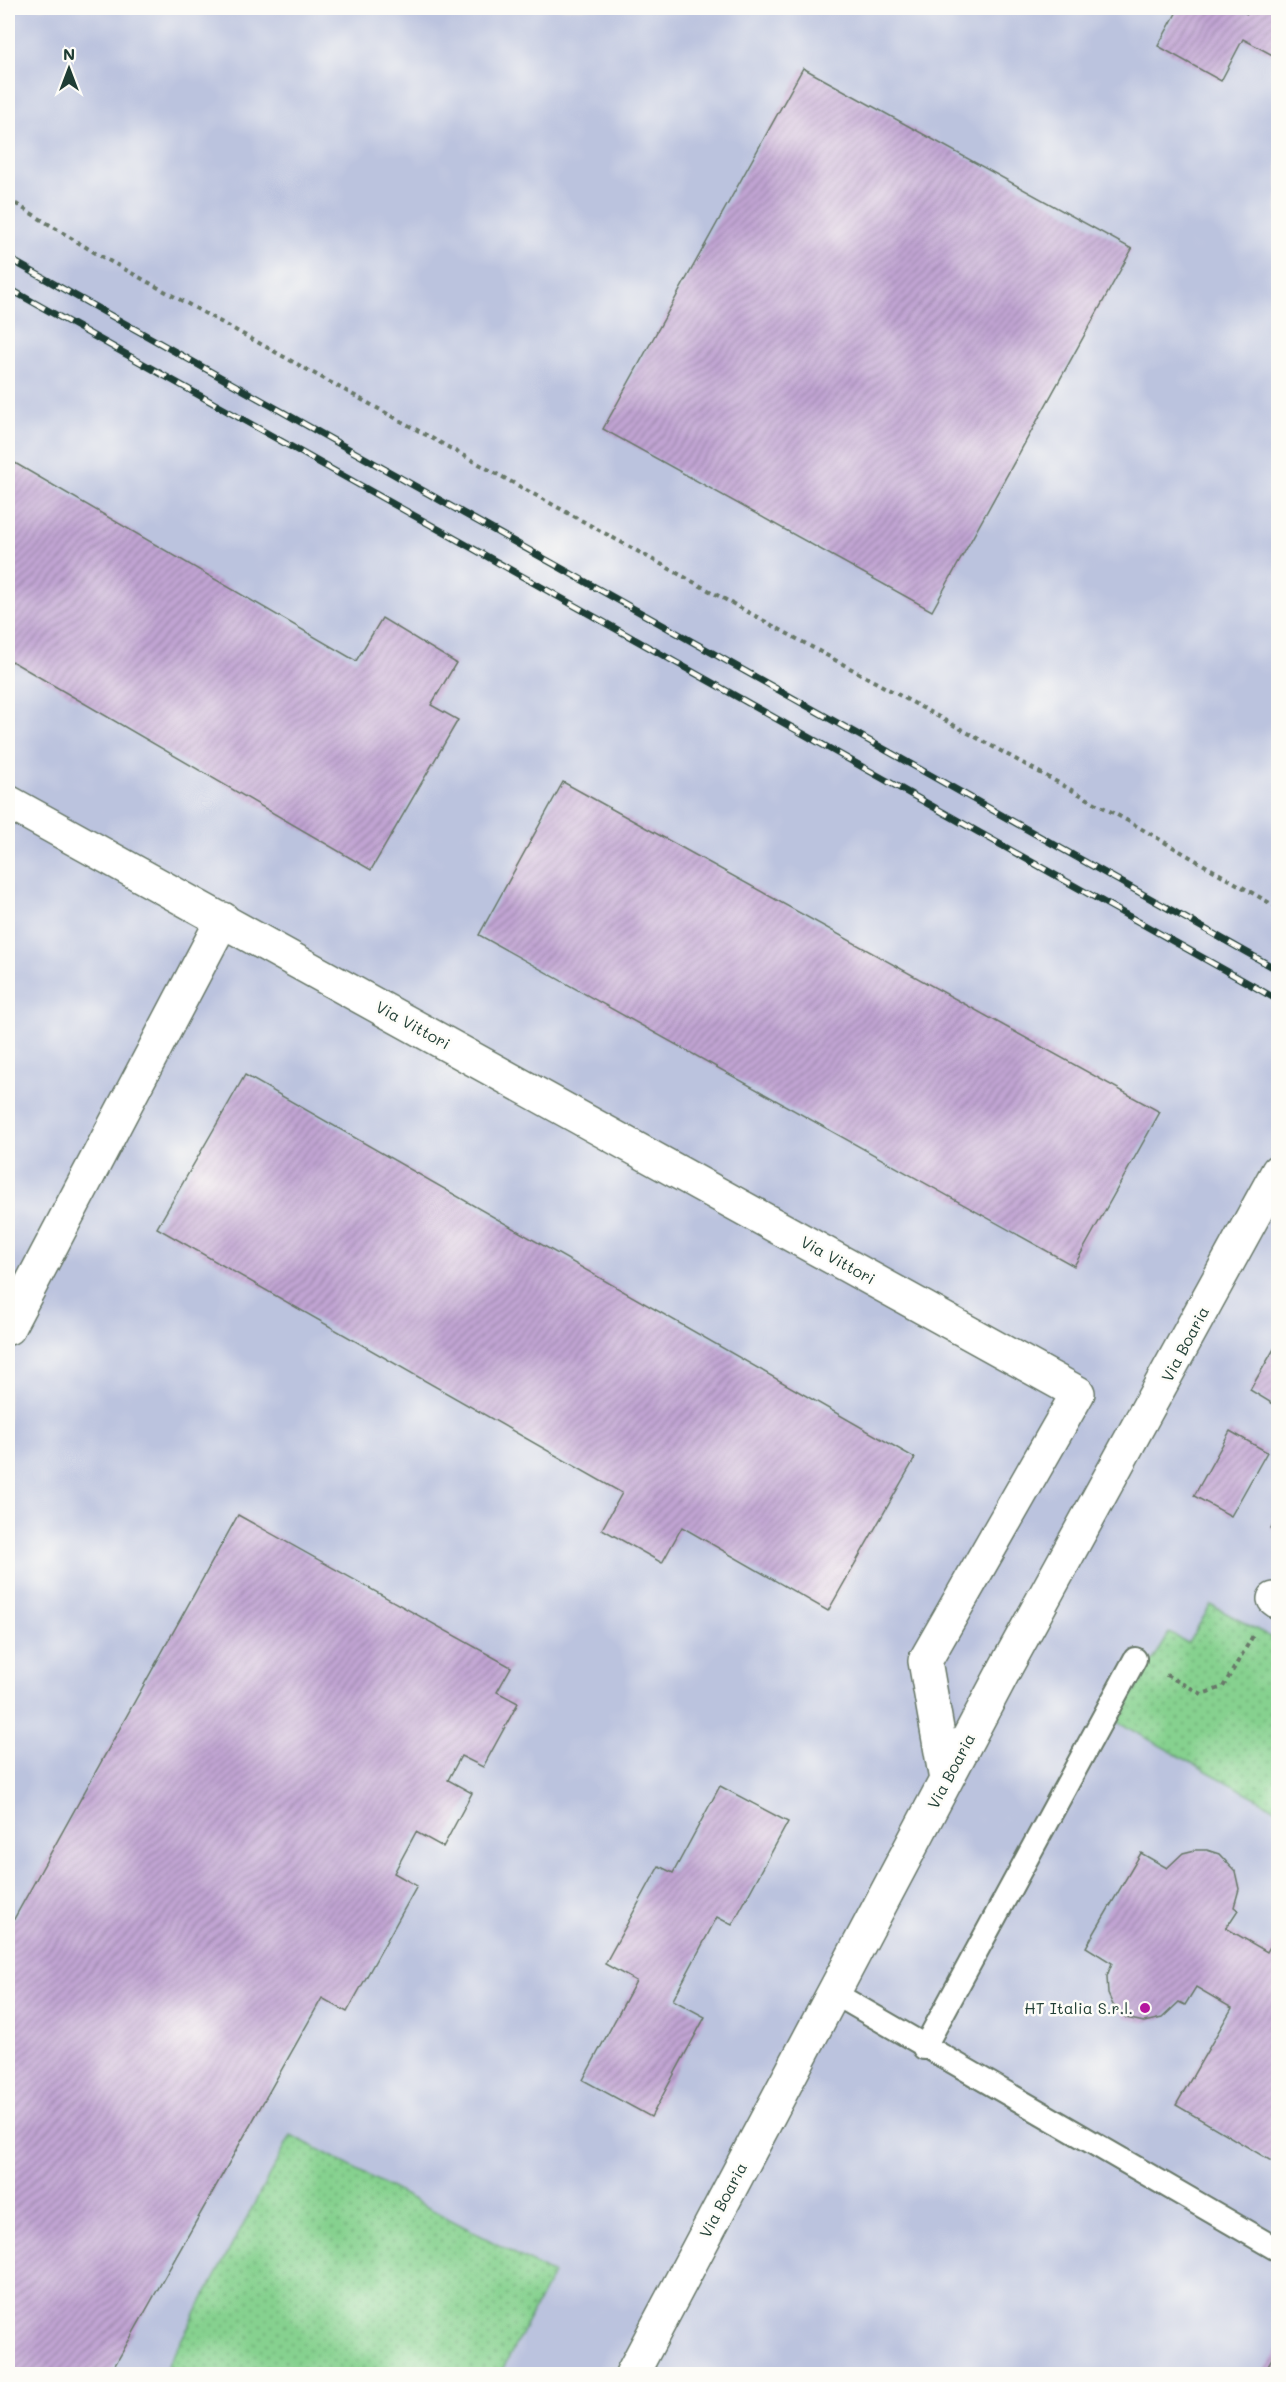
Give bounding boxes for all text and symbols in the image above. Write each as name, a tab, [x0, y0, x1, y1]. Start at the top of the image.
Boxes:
north arrow	[39, 39, 99, 99]
text: N	[63, 43, 75, 64]
street label: Via Vittori	[372, 996, 454, 1054]
street label: Via Vittori	[797, 1231, 879, 1289]
street label: Via Boaria	[1156, 1302, 1213, 1385]
street label: Via Boaria	[922, 1729, 979, 1812]
place label: HT Italia S.r.l.	[1024, 1997, 1133, 2018]
marker: HT Italia S.r.l.	[1138, 2001, 1152, 2015]
street label: Via Boaria	[694, 2158, 751, 2241]

